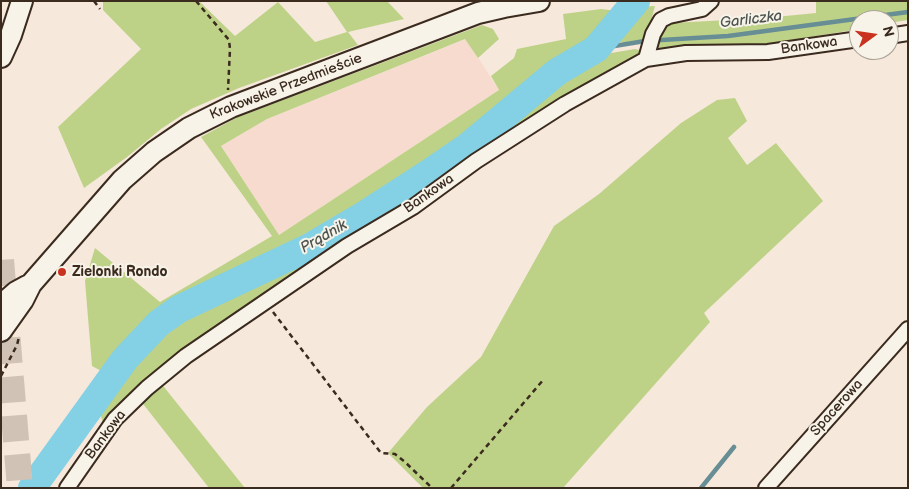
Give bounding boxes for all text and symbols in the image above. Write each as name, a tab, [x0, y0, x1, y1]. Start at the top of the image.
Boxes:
water label: Garliczka	[719, 7, 783, 33]
north arrow	[849, 10, 899, 60]
text: N	[879, 24, 898, 39]
street label: Bankowa	[780, 34, 838, 58]
street label: Krakowskie Przedmieście	[208, 50, 364, 124]
street label: Bankowa	[401, 171, 457, 217]
water label: Prądnik	[297, 216, 351, 258]
place label: Zielonki Rondo	[72, 264, 167, 280]
marker: Zielonki Rondo	[56, 266, 68, 278]
street label: Spacerowa	[807, 376, 867, 440]
street label: Bankowa	[82, 407, 130, 463]

